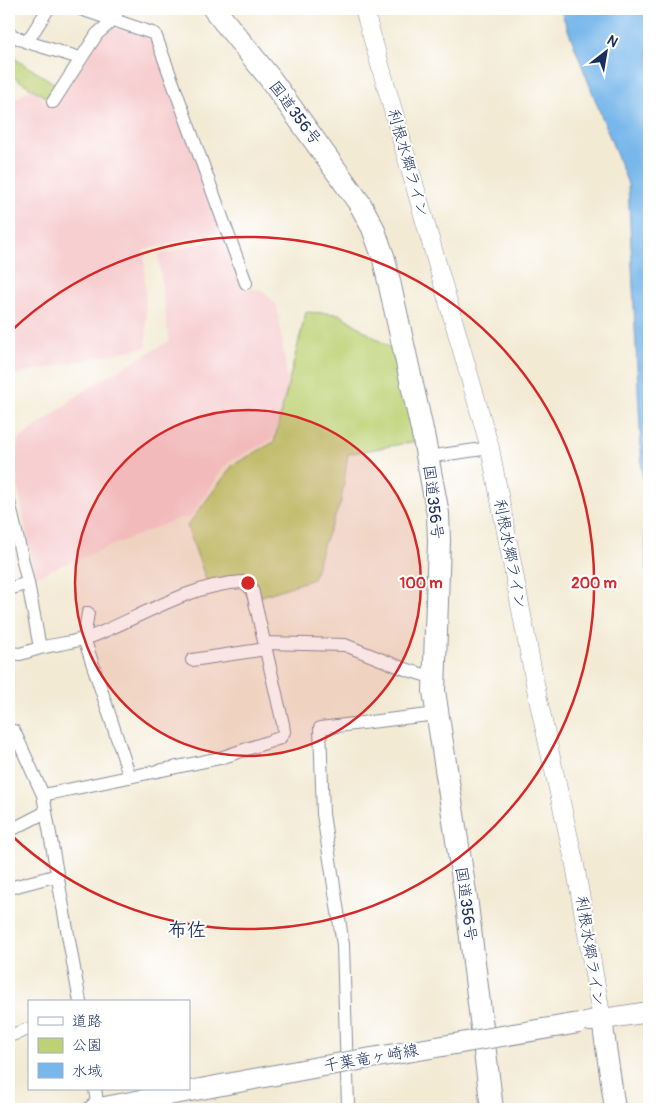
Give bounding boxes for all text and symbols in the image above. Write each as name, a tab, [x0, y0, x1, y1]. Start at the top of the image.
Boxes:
north arrow	[580, 28, 630, 78]
text: N	[604, 32, 621, 51]
street label: 国道356号	[264, 77, 326, 149]
street label: 利根水郷ライン	[383, 107, 433, 219]
street label: 国道356号	[419, 464, 447, 540]
street label: 利根水郷ライン	[490, 497, 530, 611]
centre of rings	[239, 574, 257, 592]
text: 100 m	[400, 574, 442, 593]
text: 200 m	[571, 574, 617, 593]
street label: 国道356号	[451, 866, 481, 942]
street label: 利根水郷ライン	[571, 894, 609, 1008]
district label: 布佐	[168, 918, 206, 942]
legend	[28, 1000, 190, 1090]
text: 道路	[72, 1012, 102, 1031]
text: 公園	[72, 1036, 102, 1055]
street label: 千葉竜ヶ崎線	[322, 1040, 420, 1076]
text: 水域	[72, 1062, 102, 1081]

